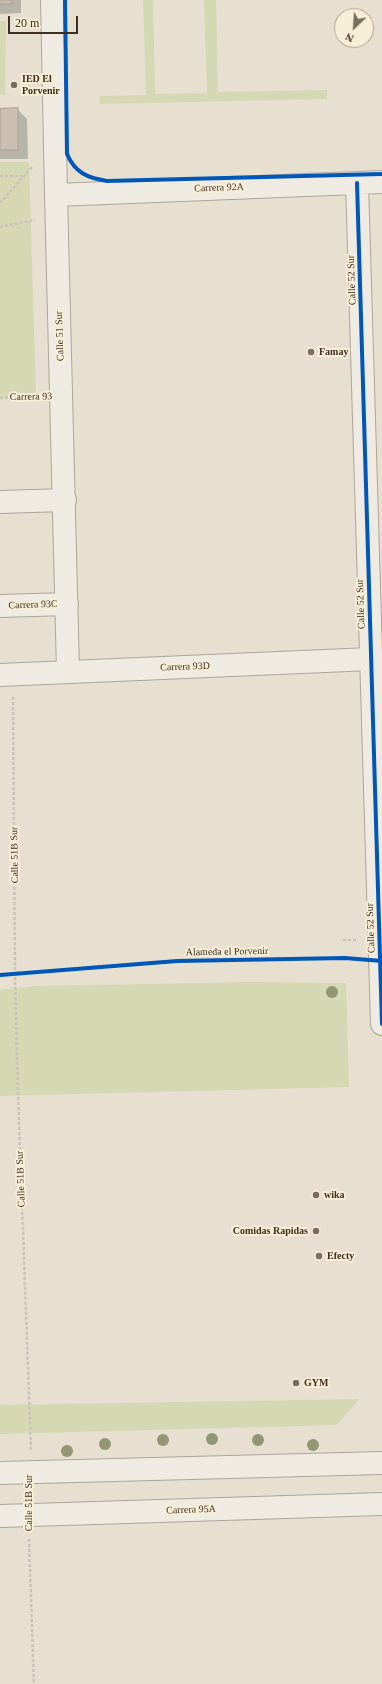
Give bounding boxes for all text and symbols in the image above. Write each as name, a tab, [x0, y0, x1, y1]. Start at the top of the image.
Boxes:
scale bar	[10, 8, 80, 34]
north arrow	[334, 8, 374, 48]
text: 20 m	[15, 16, 39, 30]
text: N	[343, 31, 355, 45]
place label: IED El Porvenir	[22, 73, 60, 96]
marker: IED El Porvenir	[9, 80, 19, 90]
street label: Carrera 92A	[194, 181, 244, 195]
street label: Calle 52 Sur	[345, 255, 359, 305]
street label: Calle 51 Sur	[53, 311, 67, 361]
place label: Famay	[319, 346, 348, 358]
marker: Famay	[306, 347, 316, 357]
street label: Carrera 93	[10, 391, 52, 403]
street label: Calle 52 Sur	[354, 579, 368, 629]
street label: Carrera 93C	[8, 598, 58, 612]
street label: Carrera 93D	[160, 660, 210, 674]
street label: Calle 51B Sur	[9, 827, 21, 883]
street label: Calle 52 Sur	[364, 903, 378, 953]
street label: Alameda el Porvenir	[186, 945, 268, 959]
street label: Calle 51B Sur	[14, 1150, 28, 1208]
place label: wika	[324, 1189, 345, 1201]
marker: wika	[311, 1190, 321, 1200]
place label: Comidas Rapidas	[233, 1225, 308, 1237]
marker: Comidas Rapidas	[311, 1226, 321, 1236]
place label: Efecty	[327, 1250, 354, 1262]
marker: Efecty	[314, 1251, 324, 1261]
place label: GYM	[304, 1377, 328, 1389]
marker: GYM	[291, 1378, 301, 1388]
street label: Calle 51B Sur	[23, 1475, 35, 1531]
street label: Carrera 95A	[166, 1503, 216, 1517]

